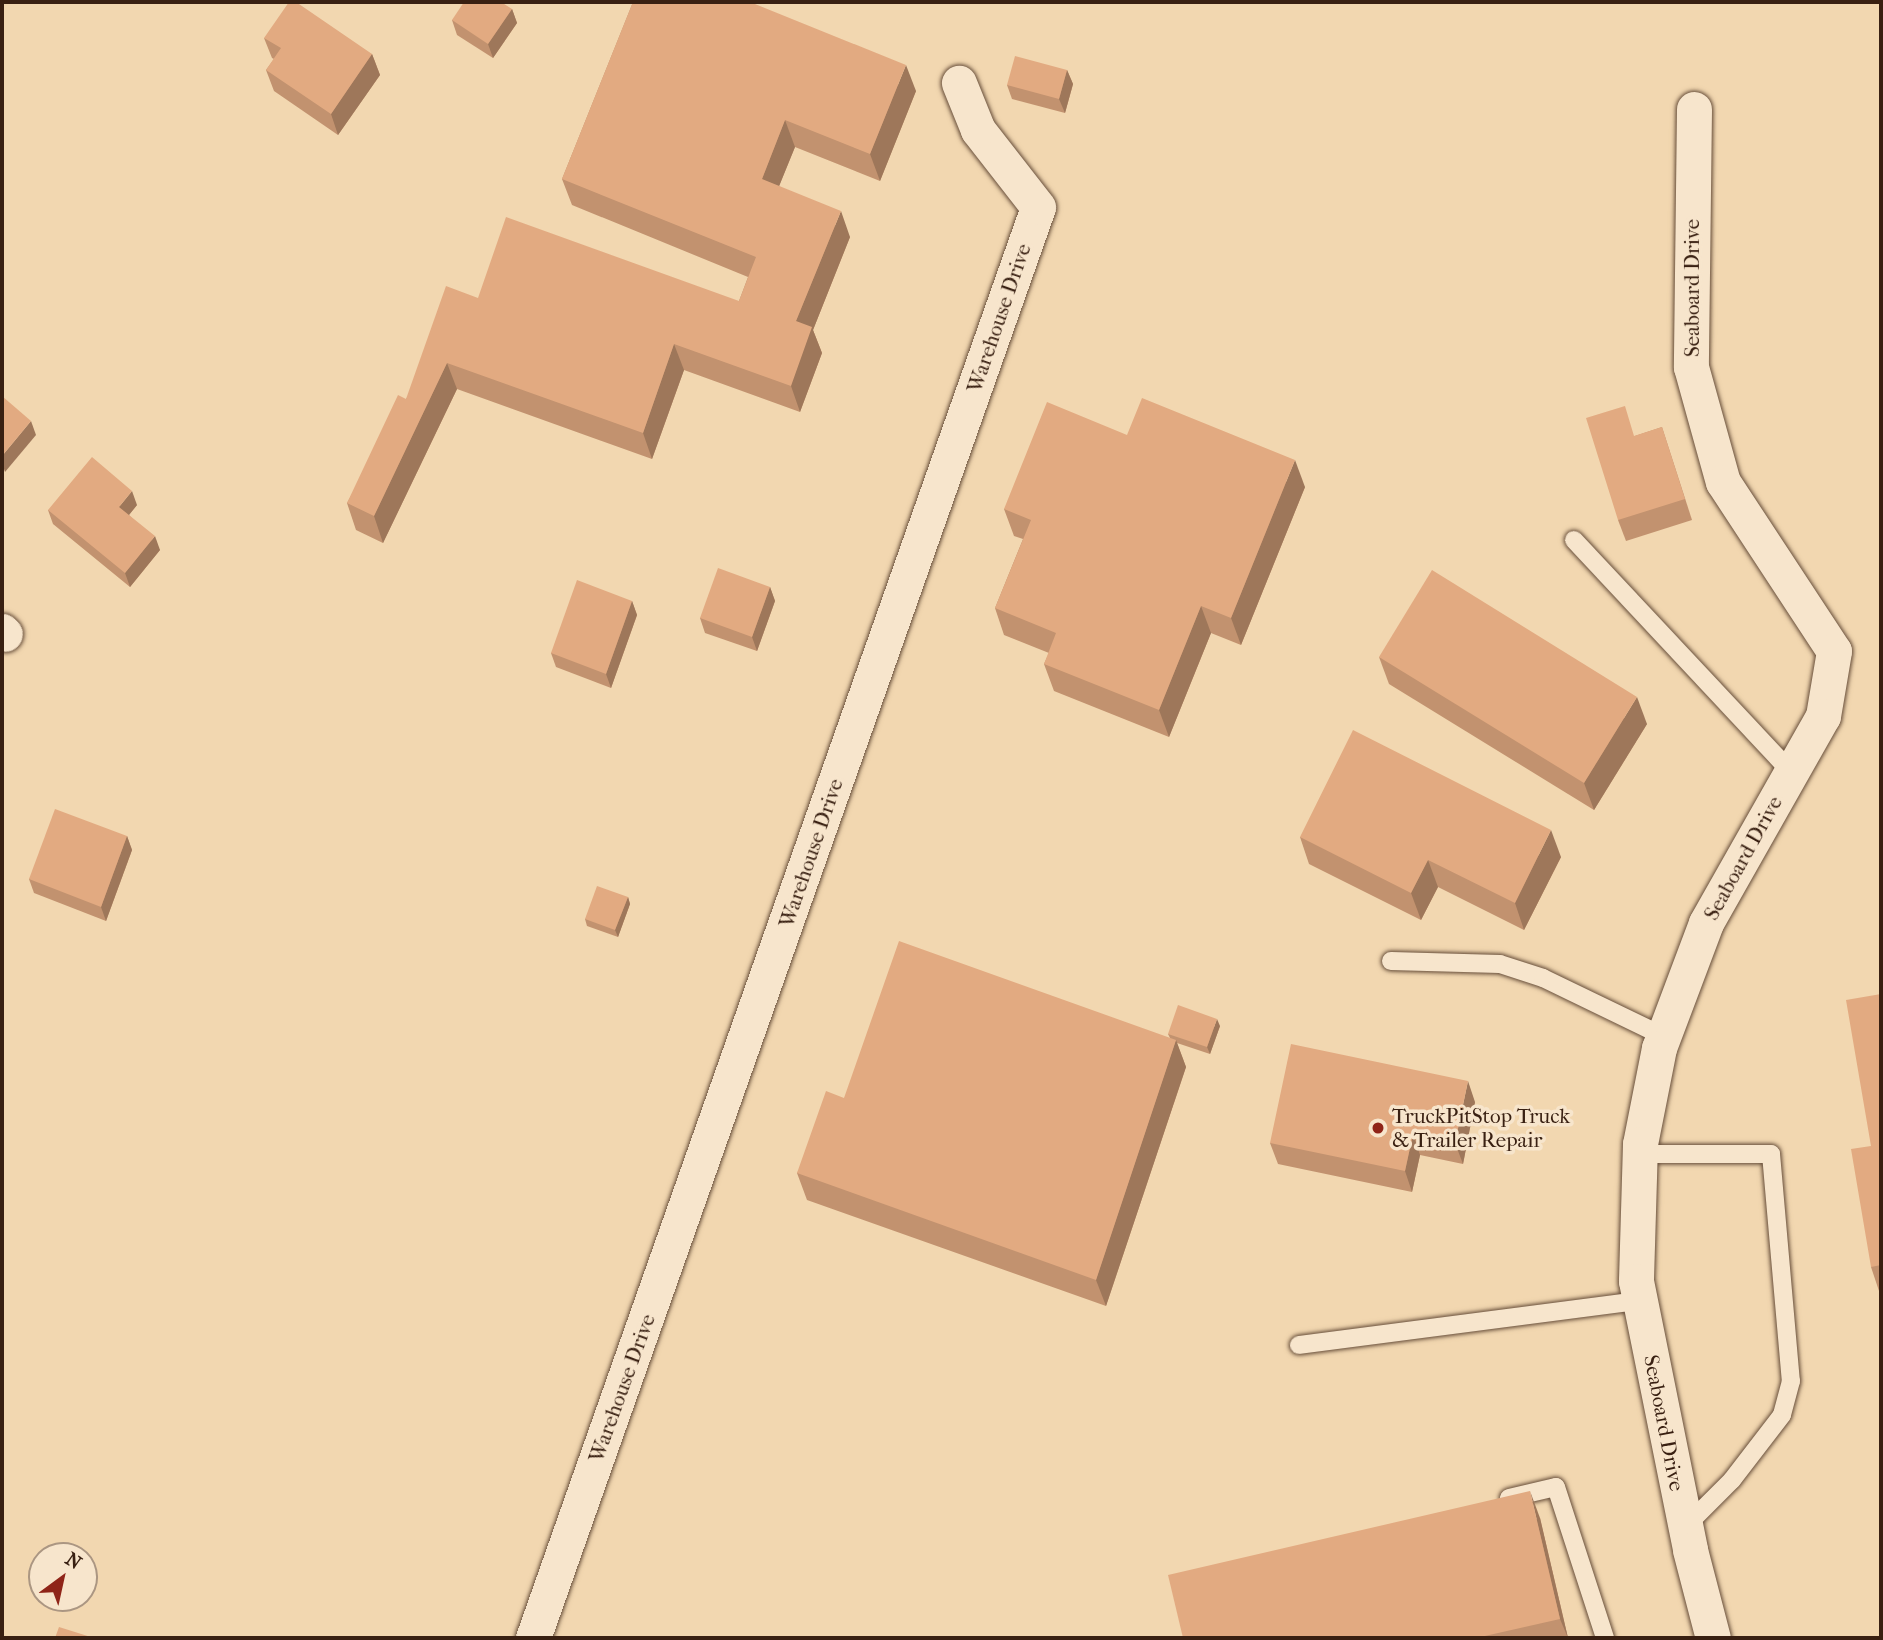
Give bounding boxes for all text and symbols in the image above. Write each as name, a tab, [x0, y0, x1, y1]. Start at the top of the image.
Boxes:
street label: Seaboard Drive	[1679, 219, 1705, 357]
street label: Warehouse Drive	[962, 240, 1036, 396]
street label: Warehouse Drive	[774, 775, 848, 931]
street label: Seaboard Drive	[1698, 791, 1788, 925]
place label: TruckPitStop Truck & Trailer Repair	[1392, 1103, 1570, 1153]
marker: TruckPitStop Truck & Trailer Repair	[1370, 1120, 1386, 1136]
street label: Warehouse Drive	[583, 1310, 661, 1466]
street label: Seaboard Drive	[1638, 1353, 1690, 1493]
north arrow	[28, 1542, 98, 1612]
text: N	[61, 1548, 85, 1574]

